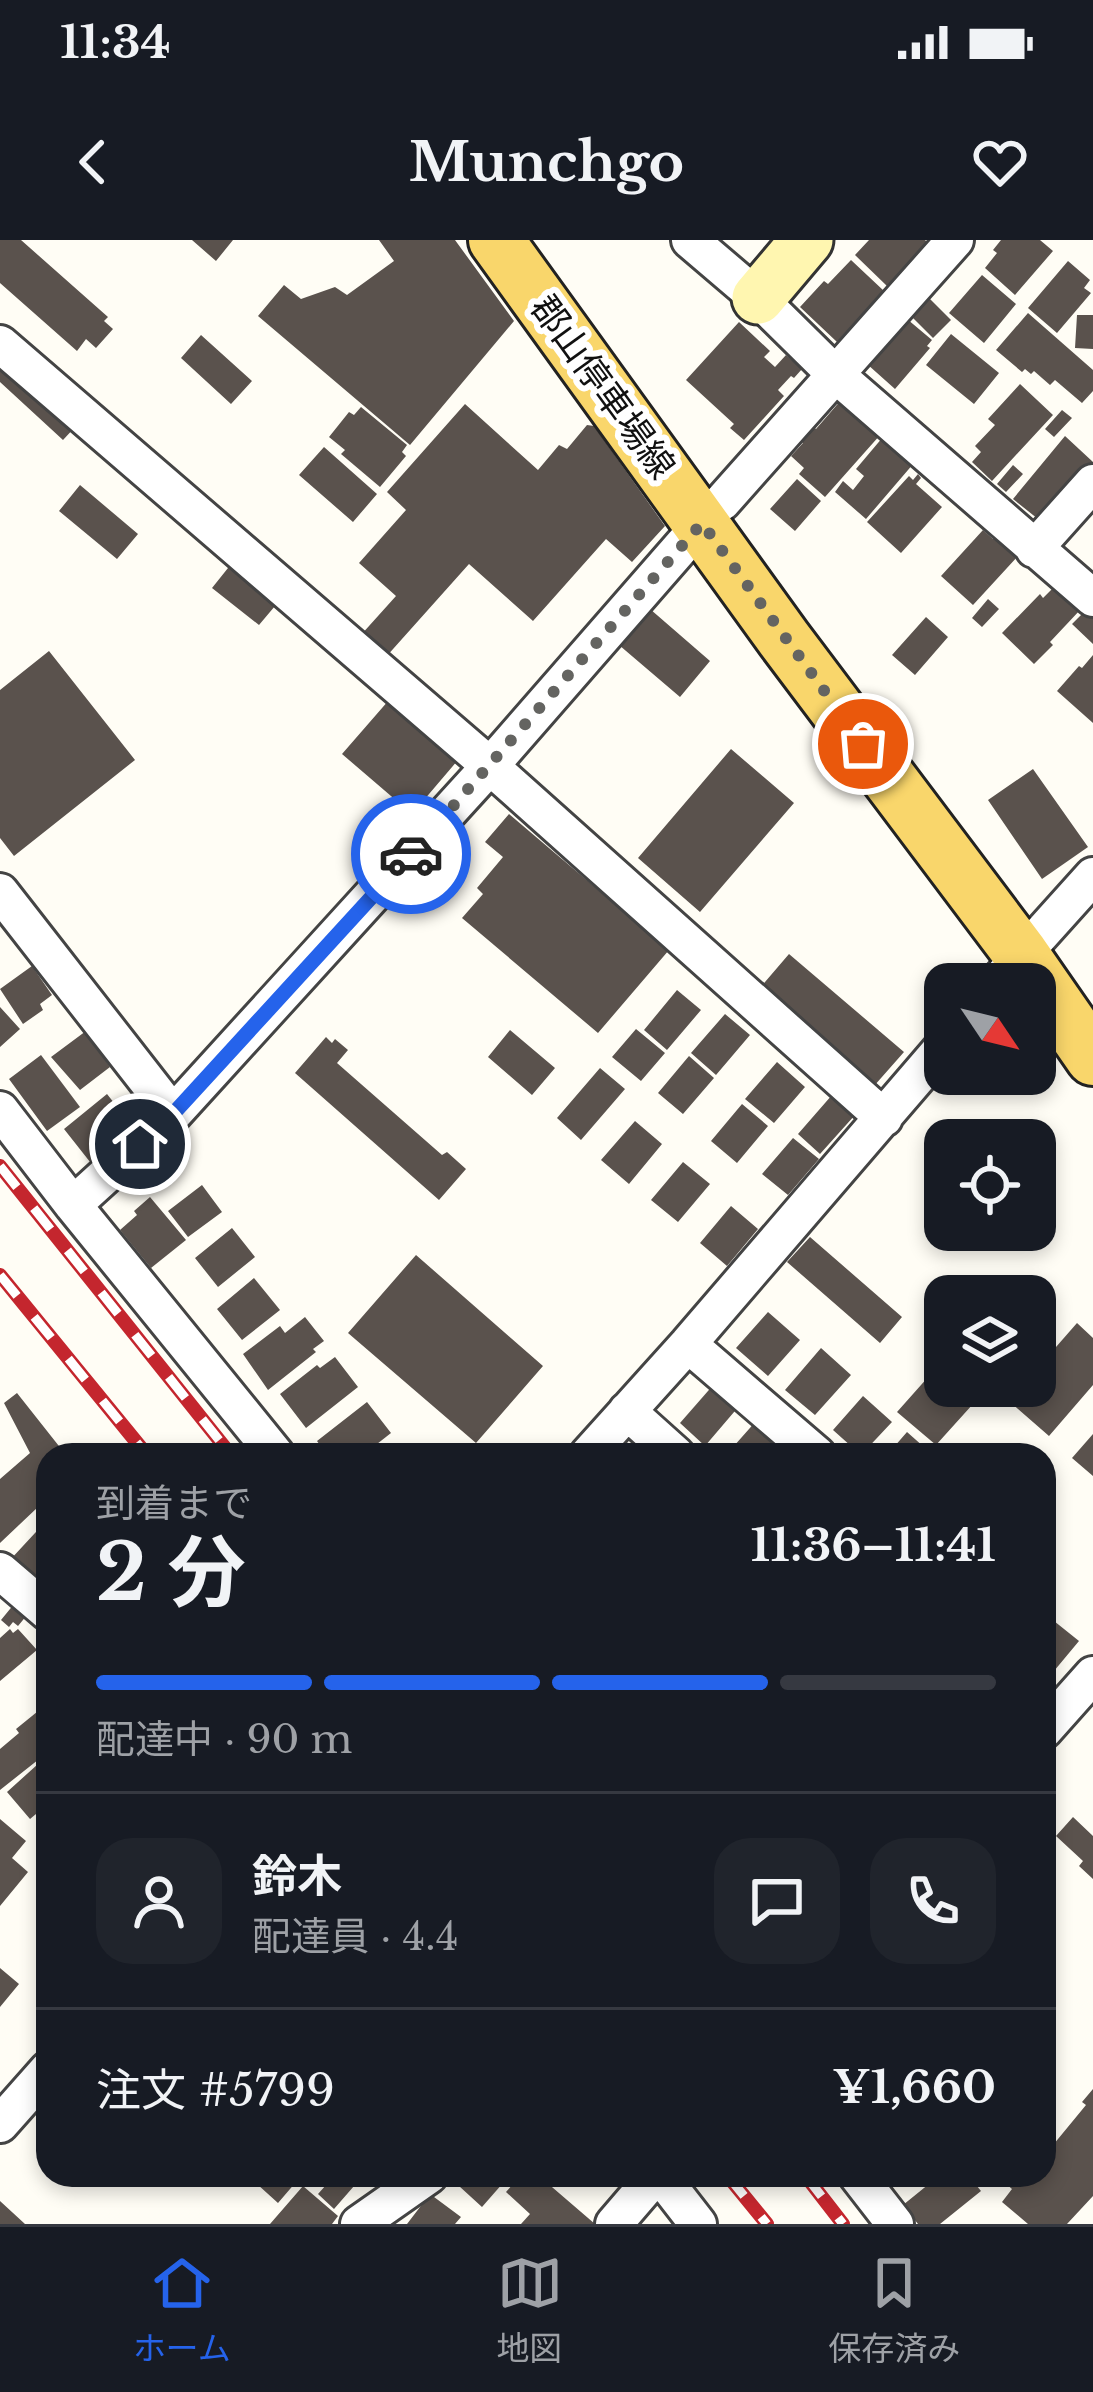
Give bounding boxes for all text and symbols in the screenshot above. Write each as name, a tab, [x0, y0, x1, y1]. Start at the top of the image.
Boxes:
text: 11:34	[60, 14, 171, 70]
icon: back	[60, 129, 126, 195]
text: Munchgo	[409, 129, 684, 196]
icon: heart	[967, 129, 1033, 195]
street label: 郡山停車場線	[521, 286, 685, 488]
pin	[812, 693, 914, 795]
icon: bag	[830, 711, 896, 777]
courier	[351, 794, 471, 914]
icon: car	[378, 821, 444, 887]
north arrow	[924, 963, 1056, 1095]
map controls	[924, 963, 1056, 1407]
pin	[89, 1093, 191, 1195]
icon: home	[107, 1111, 173, 1177]
button: locate	[924, 1119, 1056, 1251]
button: layers	[924, 1275, 1056, 1407]
text: 到着まで	[96, 1479, 252, 1528]
text: 11:36–11:41	[751, 1517, 996, 1573]
text: 2 分	[96, 1524, 246, 1621]
text: 配達中 · 90 m	[96, 1715, 352, 1764]
button: person	[96, 1838, 222, 1964]
button: chat	[714, 1838, 840, 1964]
button: phone	[870, 1838, 996, 1964]
text: 鈴木	[252, 1848, 342, 1904]
text: 配達員 · 4.4	[252, 1912, 458, 1961]
text: ¥1,660	[832, 2059, 996, 2115]
text: 注文 #5799	[96, 2062, 335, 2118]
tab: ホーム	[133, 2250, 231, 2370]
tab: 地図	[497, 2250, 563, 2370]
tab: 保存済み	[828, 2250, 960, 2370]

